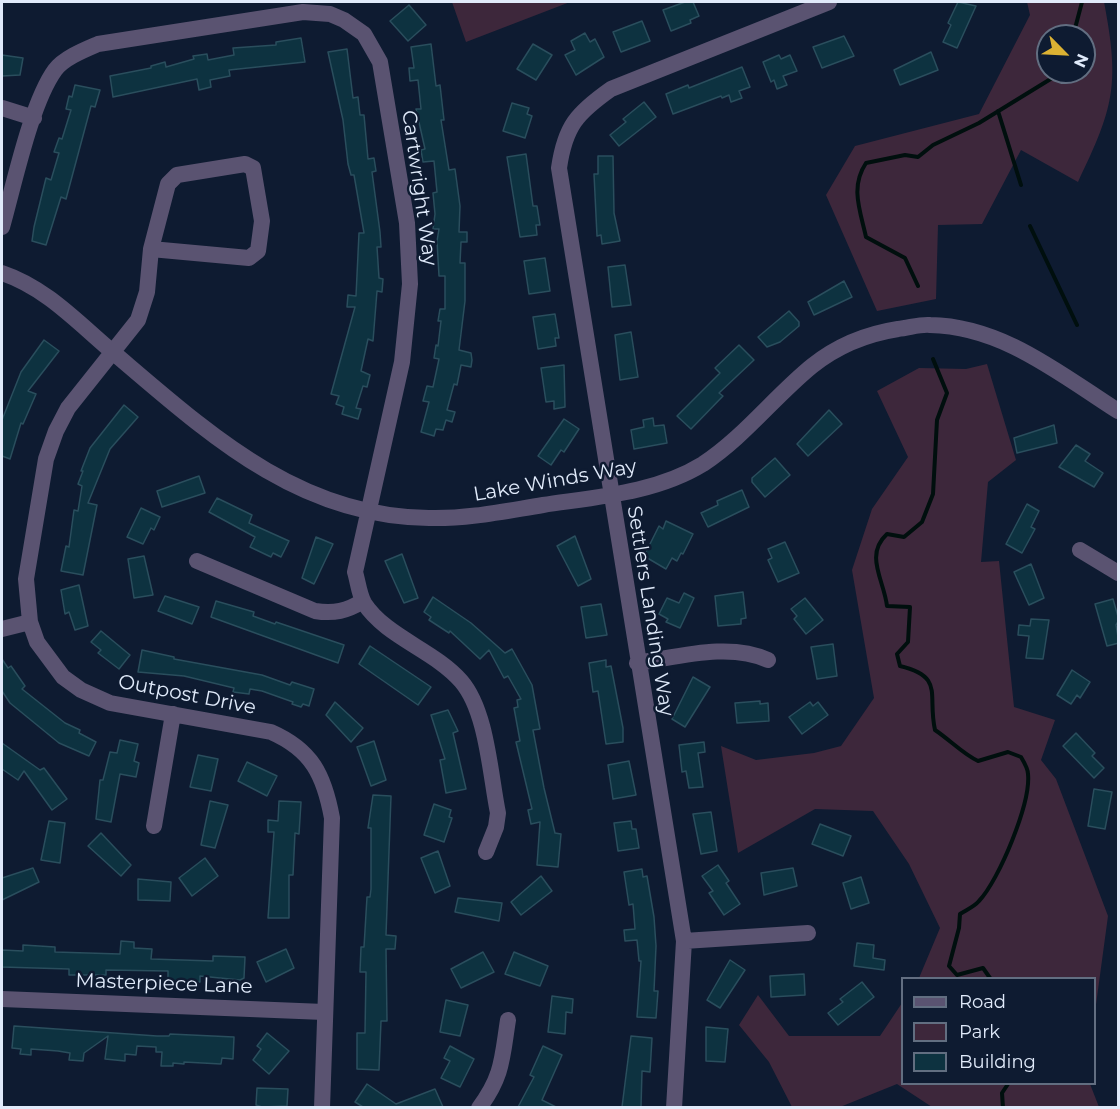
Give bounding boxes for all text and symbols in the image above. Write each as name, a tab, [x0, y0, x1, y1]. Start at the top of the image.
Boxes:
north arrow	[1036, 24, 1096, 84]
text: N	[1070, 51, 1092, 70]
street label: Cartwright Way	[396, 109, 442, 267]
street label: Lake Winds Way	[472, 455, 638, 507]
street label: Settlers Landing Way	[622, 504, 678, 718]
street label: Outpost Drive	[116, 670, 258, 720]
street label: Masterpiece Lane	[75, 969, 253, 999]
legend	[901, 977, 1096, 1085]
text: Road	[959, 991, 1006, 1013]
text: Park	[959, 1021, 1000, 1043]
text: Building	[959, 1051, 1036, 1073]

